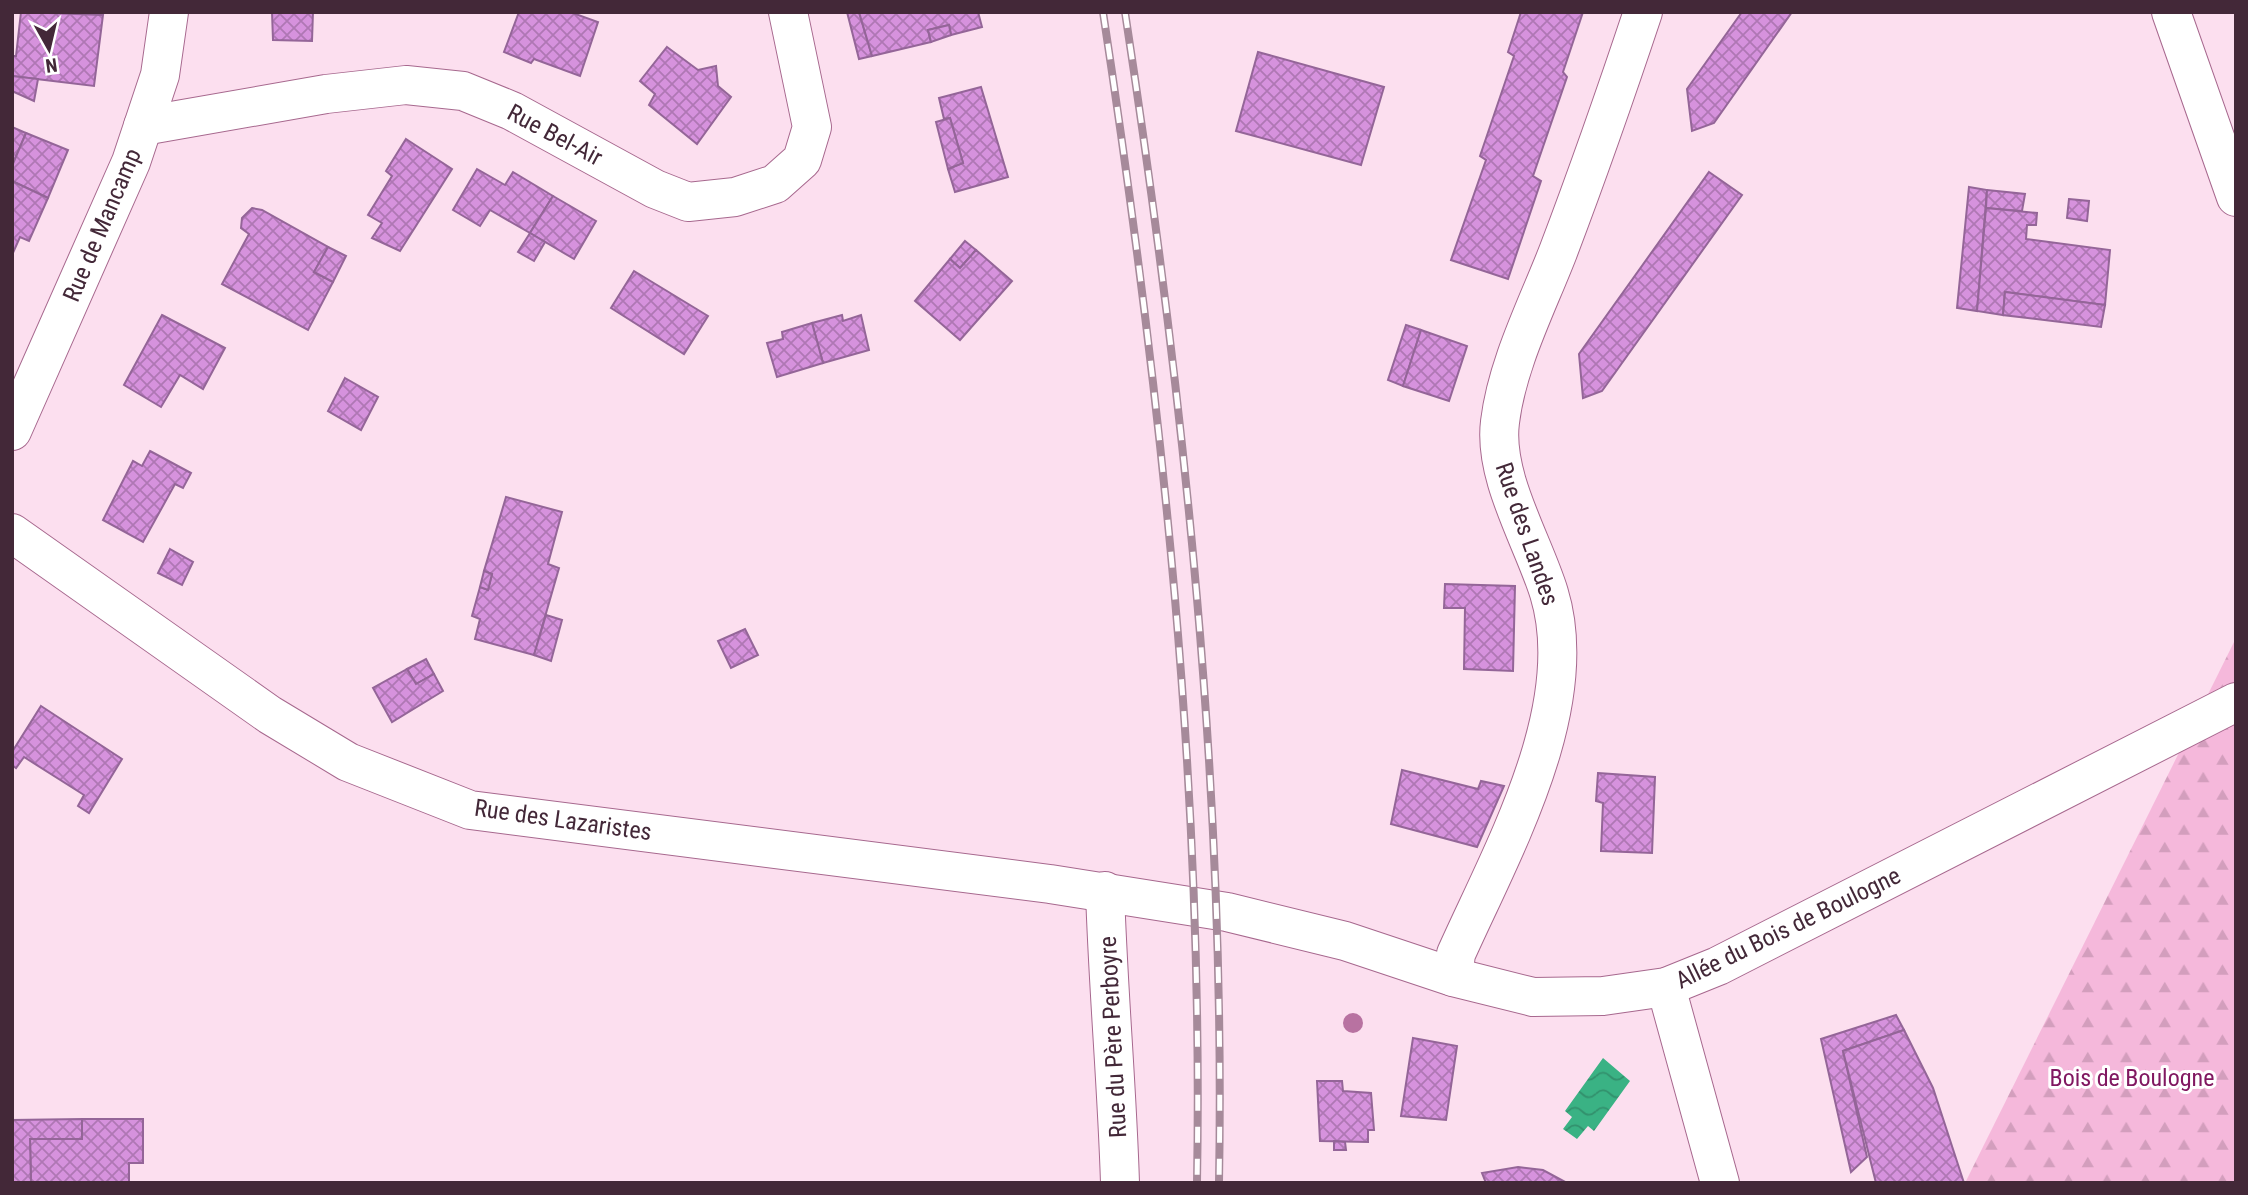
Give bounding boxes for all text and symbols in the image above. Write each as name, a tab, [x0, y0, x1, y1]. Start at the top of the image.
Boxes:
north arrow	[14, 14, 84, 84]
text: N	[44, 53, 59, 78]
street label: Rue Bel-Air	[503, 98, 607, 172]
street label: Rue de Mancamp	[57, 144, 147, 306]
street label: Rue des Landes	[1489, 459, 1565, 609]
street label: Rue des Lazaristes	[473, 794, 653, 846]
street label: Allée du Bois de Boulogne	[1671, 861, 1905, 995]
street label: Rue du Père Perboyre	[1094, 935, 1132, 1139]
park label: Bois de Boulogne	[2050, 1064, 2214, 1092]

